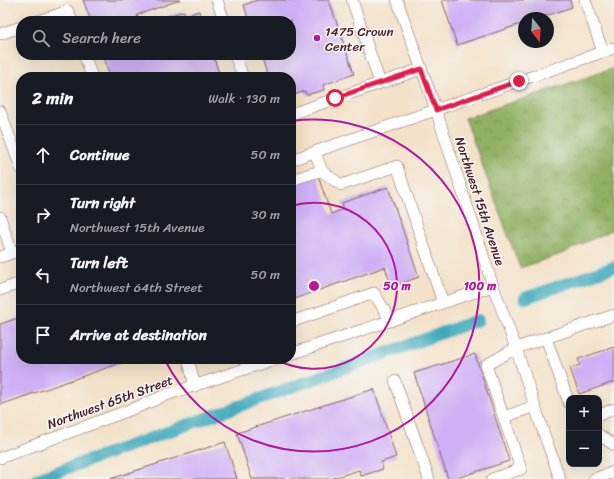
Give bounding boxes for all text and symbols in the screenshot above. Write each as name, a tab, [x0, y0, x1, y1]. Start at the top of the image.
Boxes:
north arrow	[518, 12, 554, 48]
search box	[16, 16, 296, 60]
place label: 1475 Crown Center	[325, 20, 394, 58]
text: Search here	[62, 25, 141, 51]
icon: search	[30, 27, 52, 49]
marker: 1475 Crown Center	[312, 33, 322, 43]
route end	[510, 72, 528, 90]
text: 2 min	[32, 83, 73, 113]
text: Walk · 130 m	[208, 87, 280, 110]
route start	[326, 89, 344, 107]
street label: Northwest 15th Avenue	[448, 133, 512, 269]
text: Continue	[70, 142, 130, 168]
text: 50 m	[250, 143, 280, 166]
icon: ahead	[32, 144, 54, 166]
text: Turn right	[70, 190, 135, 216]
text: 30 m	[251, 203, 280, 226]
icon: right	[32, 204, 54, 226]
text: Northwest 15th Avenue	[70, 216, 205, 239]
text: Turn left	[70, 250, 128, 276]
text: 50 m	[250, 263, 280, 286]
icon: left	[32, 264, 54, 286]
text: 50 m	[383, 275, 411, 297]
text: 100 m	[464, 275, 497, 297]
text: Northwest 64th Street	[70, 276, 203, 299]
centre of rings	[307, 279, 321, 293]
text: Arrive at destination	[70, 322, 207, 348]
icon: arrive	[32, 324, 54, 346]
street label: Northwest 65th Street	[44, 368, 177, 435]
map controls	[566, 395, 602, 467]
button: +	[566, 395, 602, 431]
button: −	[566, 431, 602, 467]

